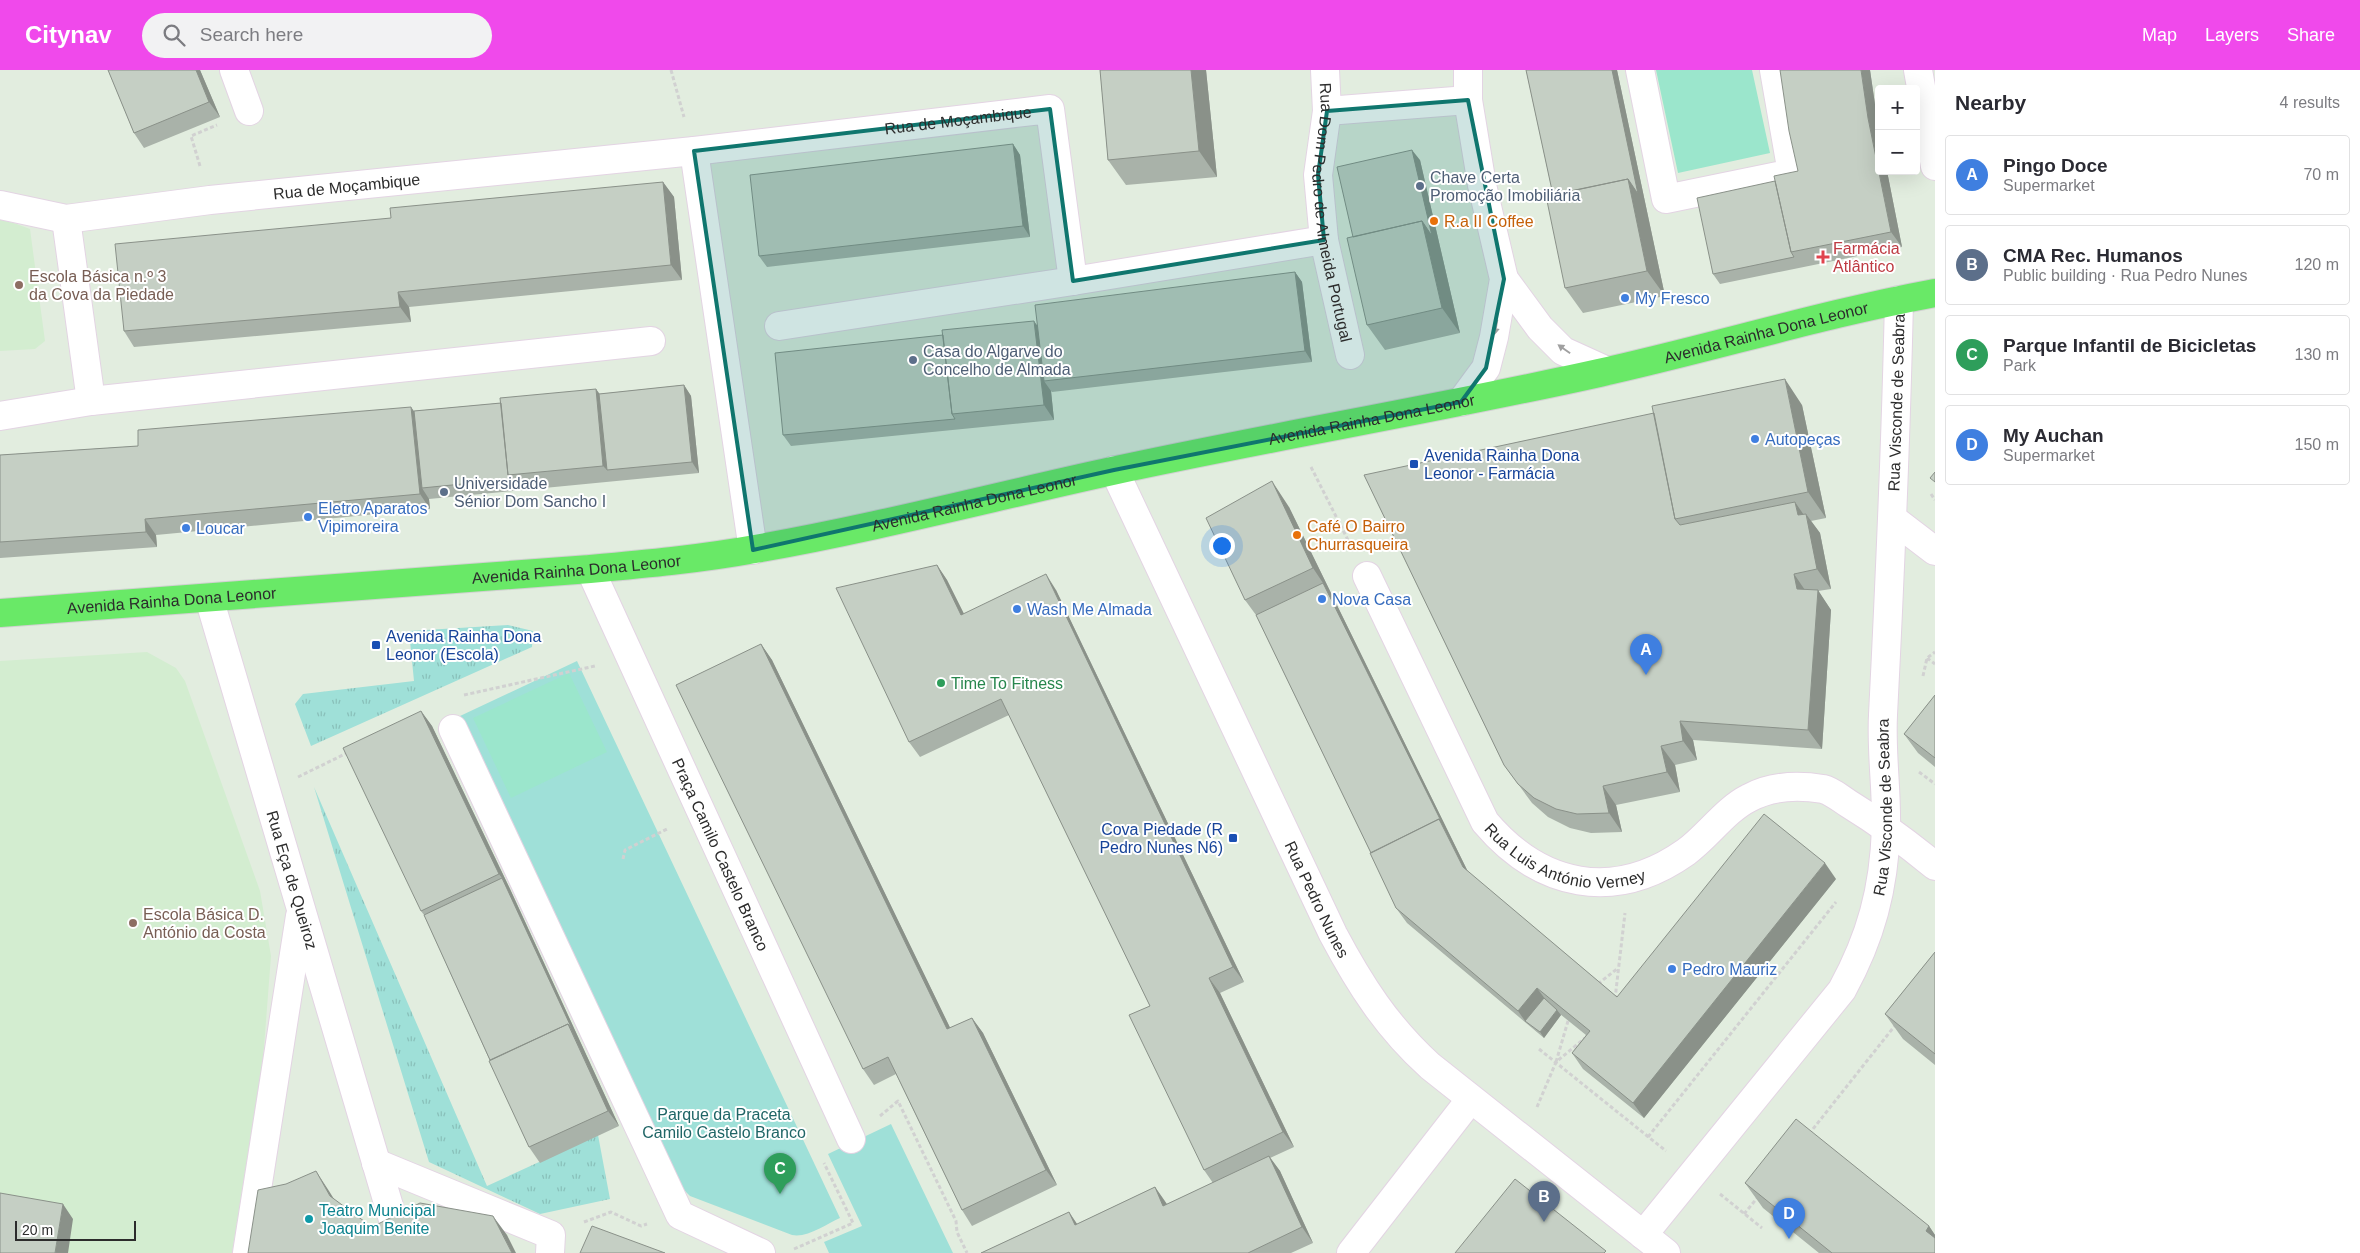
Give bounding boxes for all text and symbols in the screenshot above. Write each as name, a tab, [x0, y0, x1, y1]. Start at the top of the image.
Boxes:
search box	[142, 13, 492, 58]
text: Citynav	[25, 21, 112, 48]
icon: search	[160, 21, 188, 49]
text: Search here	[200, 24, 303, 45]
text: Map	[2142, 25, 2177, 45]
text: Layers	[2205, 25, 2259, 45]
text: Share	[2287, 25, 2335, 45]
street label: Rua Dom Pedro de Almeida Portugal	[1309, 82, 1355, 344]
map controls	[1875, 85, 1920, 175]
button: +	[1875, 85, 1920, 130]
text: Nearby	[1955, 91, 2026, 114]
text: 4 results	[2280, 94, 2340, 111]
street label: Rua de Moçambique	[884, 103, 1032, 137]
button: −	[1875, 130, 1920, 175]
text: Pingo Doce	[2003, 155, 2108, 176]
text: A	[1966, 166, 1978, 183]
text: 70 m	[2303, 166, 2339, 183]
place label: Chave Certa Promoção Imobiliária	[1430, 169, 1580, 204]
street label: Rua de Moçambique	[272, 170, 421, 202]
text: Supermarket	[2003, 177, 2095, 194]
marker: Chave Certa Promoção Imobiliária	[1414, 180, 1426, 192]
place label: R.a II Coffee	[1444, 213, 1534, 230]
marker: R.a II Coffee	[1428, 215, 1440, 227]
place label: Farmácia Atlântico	[1833, 240, 1900, 275]
text: CMA Rec. Humanos	[2003, 245, 2183, 266]
marker: Farmácia Atlântico	[1817, 251, 1829, 263]
text: B	[1966, 256, 1978, 273]
text: 120 m	[2295, 256, 2339, 273]
text: Public building · Rua Pedro Nunes	[2003, 267, 2248, 284]
place label: Escola Básica n.º 3 da Cova da Piedade	[29, 268, 174, 303]
marker: Escola Básica n.º 3 da Cova da Piedade	[13, 279, 25, 291]
place label: My Fresco	[1635, 290, 1710, 307]
marker: My Fresco	[1619, 292, 1631, 304]
street label: Avenida Rainha Dona Leonor	[1662, 298, 1870, 366]
street label: Rua Visconde de Seabra	[1885, 313, 1907, 492]
one-way arrow	[1492, 320, 1500, 336]
text: Parque Infantil de Bicicletas	[2003, 335, 2256, 356]
place label: Casa do Algarve do Concelho de Almada	[923, 343, 1071, 378]
one-way arrow	[1557, 344, 1571, 354]
text: C	[1966, 346, 1978, 363]
text: 130 m	[2295, 346, 2339, 363]
marker: Casa do Algarve do Concelho de Almada	[907, 354, 919, 366]
text: Park	[2003, 357, 2036, 374]
street label: Avenida Rainha Dona Leonor	[1267, 391, 1477, 447]
text: My Auchan	[2003, 425, 2104, 446]
place label: Autopeças	[1765, 431, 1841, 448]
marker: Autopeças	[1749, 433, 1761, 445]
text: D	[1966, 436, 1978, 453]
text: 150 m	[2295, 436, 2339, 453]
place label: Avenida Rainha Dona Leonor - Farmácia	[1424, 447, 1579, 482]
text: Supermarket	[2003, 447, 2095, 464]
marker: Avenida Rainha Dona Leonor - Farmácia	[1408, 458, 1420, 470]
street label: Avenida Rainha Dona Leonor	[870, 470, 1079, 534]
place label: Universidade Sénior Dom Sancho I	[454, 475, 606, 510]
marker: Universidade Sénior Dom Sancho I	[438, 486, 450, 498]
place label: Eletro Aparatos Vipimoreira	[318, 500, 427, 535]
marker: Eletro Aparatos Vipimoreira	[302, 511, 314, 523]
place label: Café O Bairro Churrasqueira	[1307, 518, 1408, 553]
place label: Loucar	[196, 520, 246, 537]
marker: Loucar	[180, 522, 192, 534]
marker: Café O Bairro Churrasqueira	[1291, 529, 1303, 541]
your location	[1209, 533, 1235, 559]
street label: Avenida Rainha Dona Leonor	[471, 551, 682, 586]
street label: Avenida Rainha Dona Leonor	[66, 584, 277, 616]
place label: Nova Casa	[1332, 591, 1411, 608]
marker: Nova Casa	[1316, 593, 1328, 605]
place label: Wash Me Almada	[1027, 601, 1152, 618]
marker: Wash Me Almada	[1011, 603, 1023, 615]
place label: Avenida Rainha Dona Leonor (Escola)	[386, 628, 541, 663]
pin: A	[1630, 634, 1662, 675]
marker: Avenida Rainha Dona Leonor (Escola)	[370, 639, 382, 651]
place label: Time To Fitness	[951, 675, 1063, 692]
marker: Time To Fitness	[935, 677, 947, 689]
street label: Rua Visconde de Seabra	[1870, 718, 1895, 897]
street label: Praça Camilo Castelo Branco	[669, 755, 772, 954]
street label: Rua Eça de Queiroz	[264, 808, 321, 951]
street label: Rua Luis António Verney	[1482, 820, 1647, 891]
place label: Cova Piedade (R Pedro Nunes N6)	[1099, 821, 1223, 856]
marker: Cova Piedade (R Pedro Nunes N6)	[1227, 832, 1239, 844]
street label: Rua Pedro Nunes	[1282, 838, 1353, 961]
place label: Escola Básica D. António da Costa	[143, 906, 266, 941]
marker: Escola Básica D. António da Costa	[127, 917, 139, 929]
place label: Pedro Mauriz	[1682, 961, 1777, 978]
marker: Pedro Mauriz	[1666, 963, 1678, 975]
park label: Parque da Praceta Camilo Castelo Branco	[642, 1106, 806, 1141]
pin: C	[764, 1153, 796, 1194]
pin: B	[1528, 1181, 1560, 1222]
pin: D	[1773, 1198, 1805, 1239]
place label: Teatro Municipal Joaquim Benite	[319, 1202, 436, 1237]
marker: Teatro Municipal Joaquim Benite	[303, 1213, 315, 1225]
scale bar	[15, 1218, 136, 1241]
text: 20 m	[22, 1222, 53, 1238]

